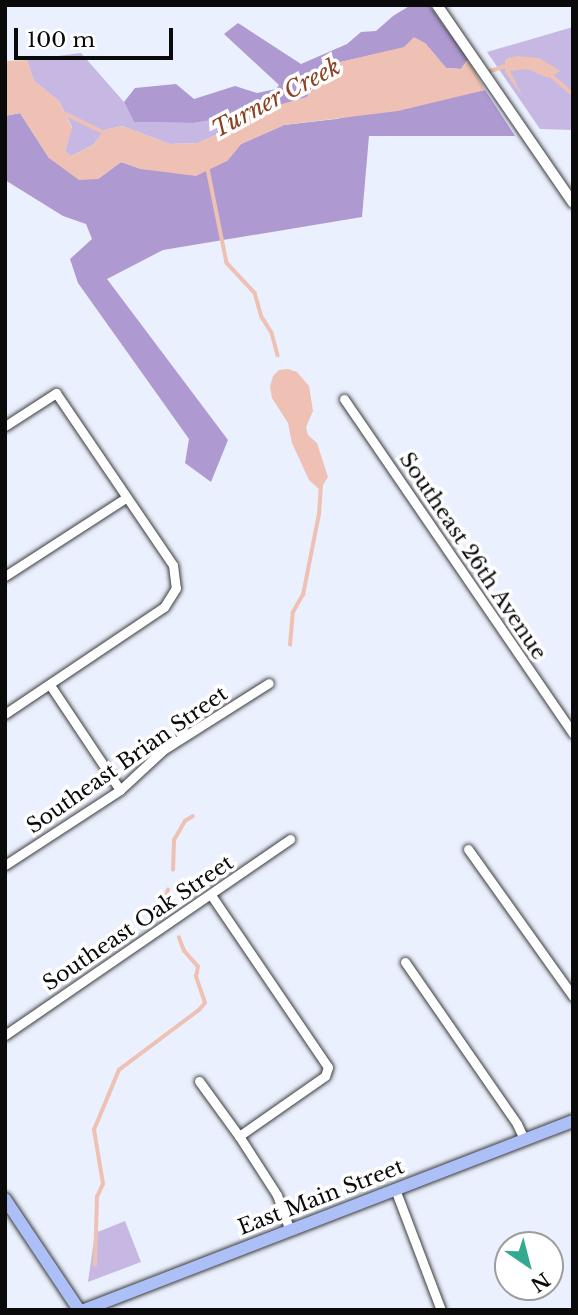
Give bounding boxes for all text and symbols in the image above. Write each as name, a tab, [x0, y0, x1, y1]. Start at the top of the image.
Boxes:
scale bar	[18, 14, 177, 58]
text: 100 m	[27, 27, 95, 53]
water label: Turner Creek	[207, 52, 345, 144]
street label: Southeast 26th Avenue	[394, 447, 552, 665]
street label: Southeast Brian Street	[22, 681, 232, 839]
street label: Southeast Oak Street	[38, 850, 238, 996]
street label: East Main Street	[234, 1154, 408, 1240]
north arrow	[494, 1231, 564, 1301]
text: N	[526, 1267, 554, 1297]

